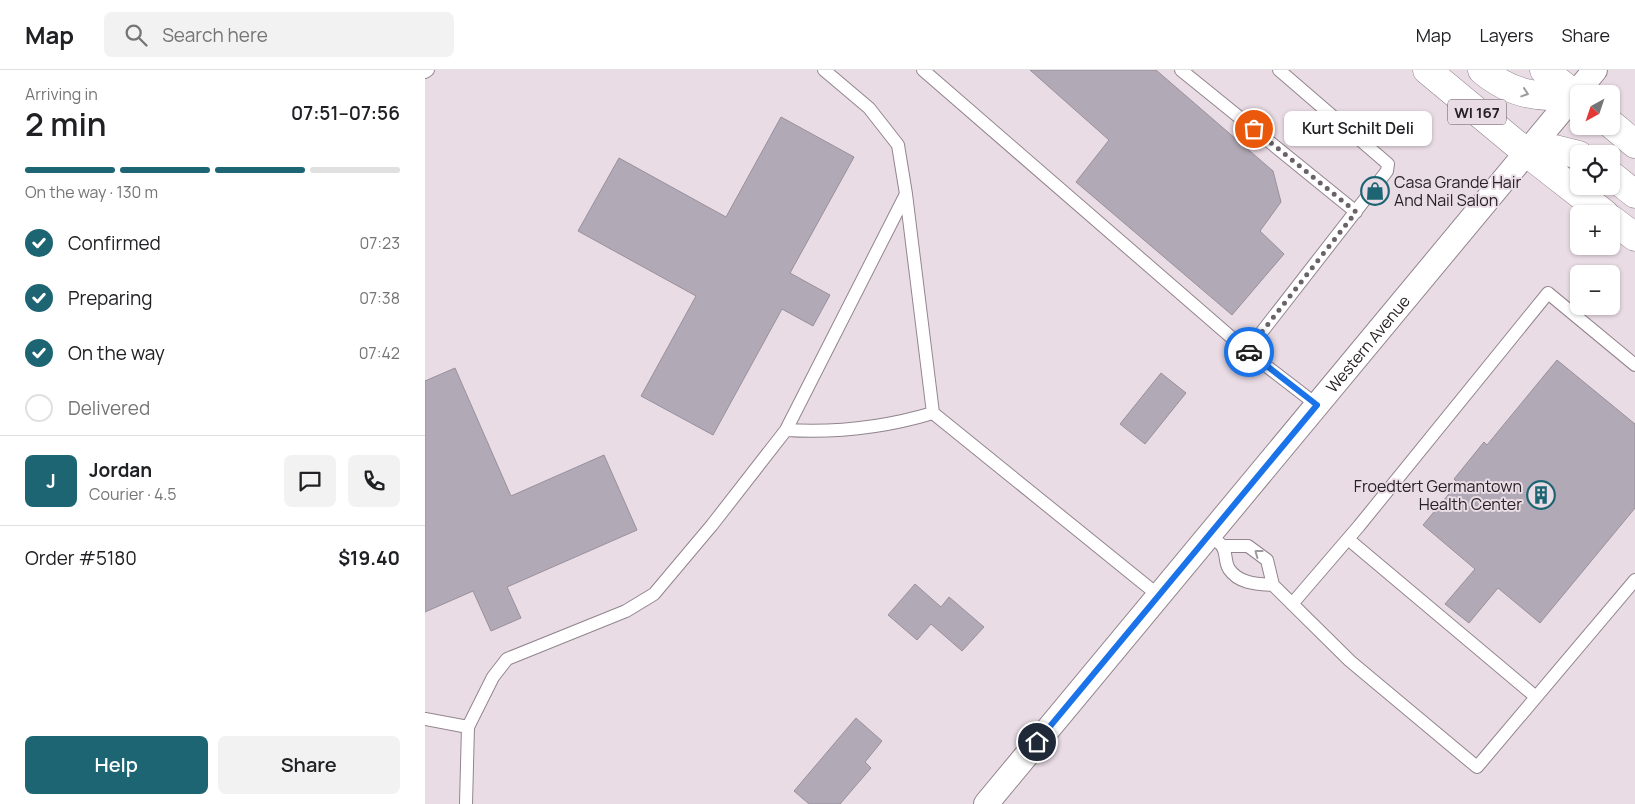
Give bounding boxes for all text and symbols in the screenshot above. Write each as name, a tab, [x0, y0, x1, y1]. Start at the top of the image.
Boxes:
search box	[104, 12, 454, 57]
text: Map	[25, 18, 74, 51]
icon: search	[122, 21, 150, 49]
text: Search here	[162, 22, 268, 48]
text: Map	[1416, 23, 1451, 47]
text: Layers	[1479, 23, 1533, 47]
text: Share	[1561, 23, 1610, 47]
text: Arriving in	[25, 83, 98, 105]
north arrow	[1570, 85, 1620, 135]
map controls	[1570, 85, 1620, 315]
one-way arrow	[1520, 87, 1529, 97]
text: 07:51–07:56	[291, 100, 400, 126]
road number: WI 167	[1448, 100, 1506, 124]
text: 2 min	[25, 102, 107, 146]
pin	[1233, 108, 1275, 150]
callout: Kurt Schilt Deli	[1284, 112, 1431, 146]
icon: bag	[1240, 115, 1268, 143]
text: Kurt Schilt Deli	[1302, 117, 1414, 139]
button: locate	[1570, 145, 1620, 195]
place label: Casa Grande Hair And Nail Salon	[1394, 171, 1521, 211]
shop icon: Casa Grande Hair And Nail Salon	[1360, 176, 1390, 206]
text: On the way · 130 m	[25, 181, 158, 203]
button: +	[1570, 205, 1620, 255]
icon: check	[25, 229, 53, 257]
text: Confirmed	[68, 230, 161, 256]
text: 07:23	[359, 232, 400, 254]
button: −	[1570, 265, 1620, 315]
icon: check	[25, 284, 53, 312]
text: Preparing	[68, 285, 153, 311]
text: 07:38	[359, 287, 400, 309]
street label: Western Avenue	[1321, 290, 1415, 397]
courier	[1224, 327, 1274, 377]
icon: car	[1235, 338, 1263, 366]
icon: check	[25, 339, 53, 367]
text: On the way	[68, 340, 165, 366]
text: 07:42	[359, 342, 400, 364]
text: Delivered	[68, 395, 150, 421]
button: chat	[284, 455, 336, 507]
button: phone	[348, 455, 400, 507]
text: Jordan	[89, 457, 152, 483]
text: J	[46, 468, 56, 494]
place label: Froedtert Germantown Health Center	[1354, 475, 1522, 515]
building icon: Froedtert Germantown Health Center	[1526, 480, 1556, 510]
text: Courier · 4.5	[89, 483, 176, 505]
text: Order #5180	[25, 545, 137, 571]
text: $19.40	[338, 545, 400, 571]
one-way arrow	[1254, 550, 1264, 559]
pin	[1016, 721, 1058, 763]
icon: home	[1023, 728, 1051, 756]
button: Help	[25, 736, 208, 794]
button: Share	[218, 736, 400, 794]

